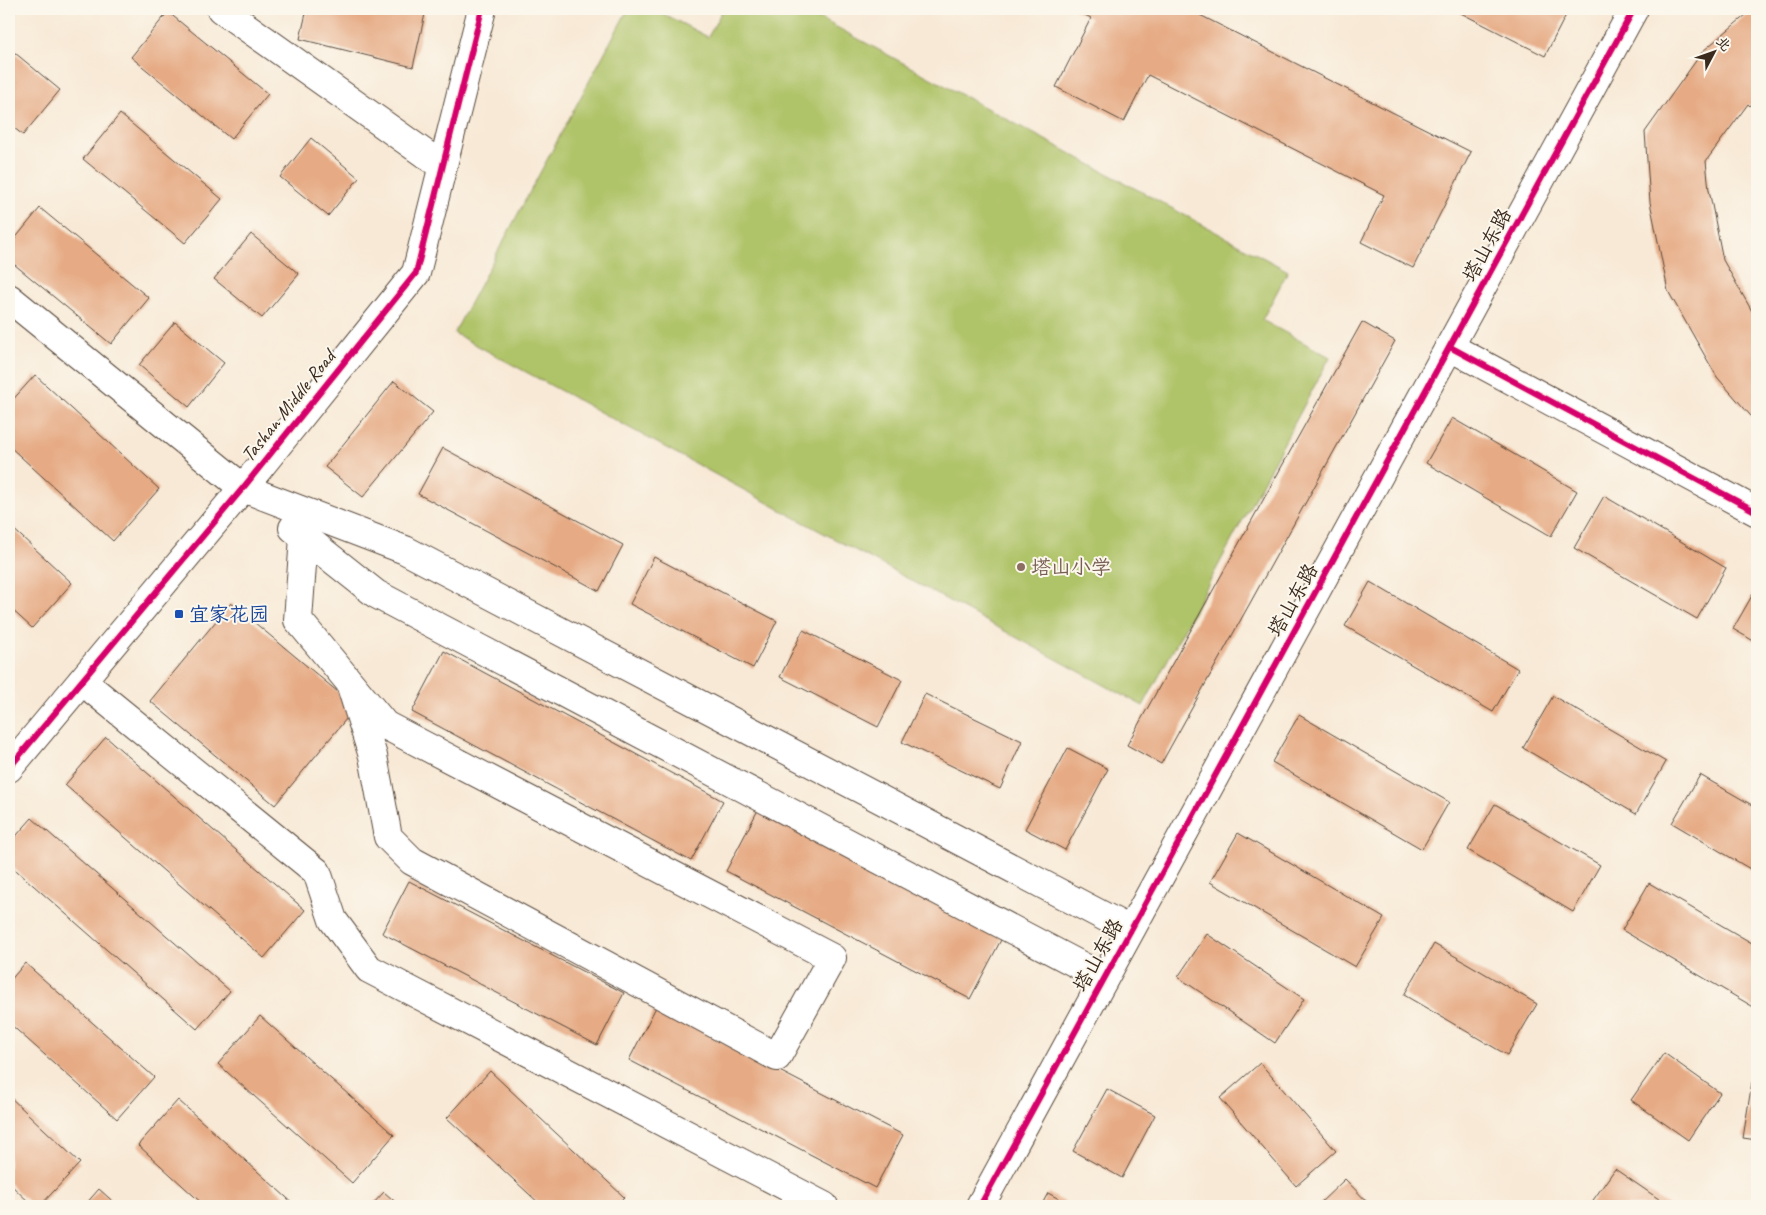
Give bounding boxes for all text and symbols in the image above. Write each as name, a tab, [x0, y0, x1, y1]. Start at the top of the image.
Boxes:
north arrow	[1688, 28, 1738, 78]
text: 北	[1712, 33, 1734, 55]
street label: 塔山东路	[1457, 203, 1517, 286]
street label: Tashan Middle Road	[235, 343, 343, 467]
place label: 塔山小学	[1031, 555, 1111, 580]
street label: 塔山东路	[1263, 558, 1324, 641]
marker: 塔山小学	[1015, 561, 1027, 573]
place label: 宜家花园	[189, 602, 269, 627]
marker: 宜家花园	[173, 608, 185, 620]
street label: 塔山东路	[1068, 913, 1129, 996]

